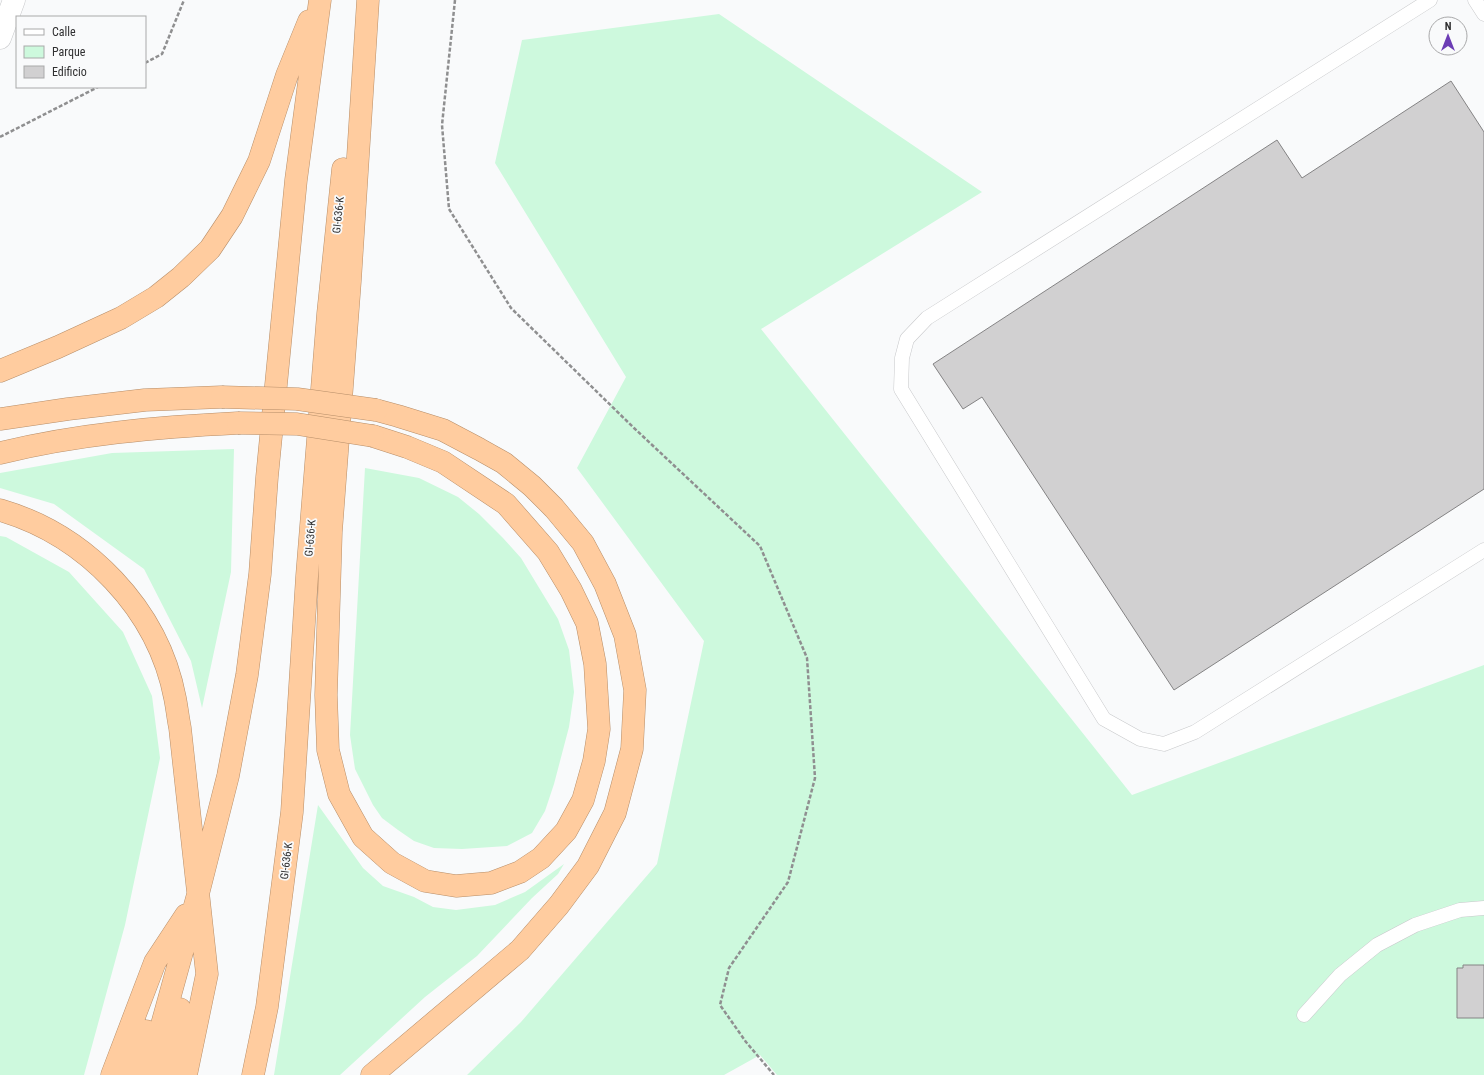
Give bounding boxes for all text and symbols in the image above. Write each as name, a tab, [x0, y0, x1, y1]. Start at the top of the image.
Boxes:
legend	[16, 16, 146, 88]
north arrow	[1428, 16, 1468, 56]
text: N	[1445, 20, 1452, 33]
text: Calle	[52, 25, 76, 39]
text: Parque	[52, 45, 86, 59]
text: Edificio	[52, 65, 87, 79]
street label: GI-636-K	[330, 196, 347, 234]
street label: GI-636-K	[302, 519, 319, 557]
street label: GI-636-K	[278, 842, 295, 880]

